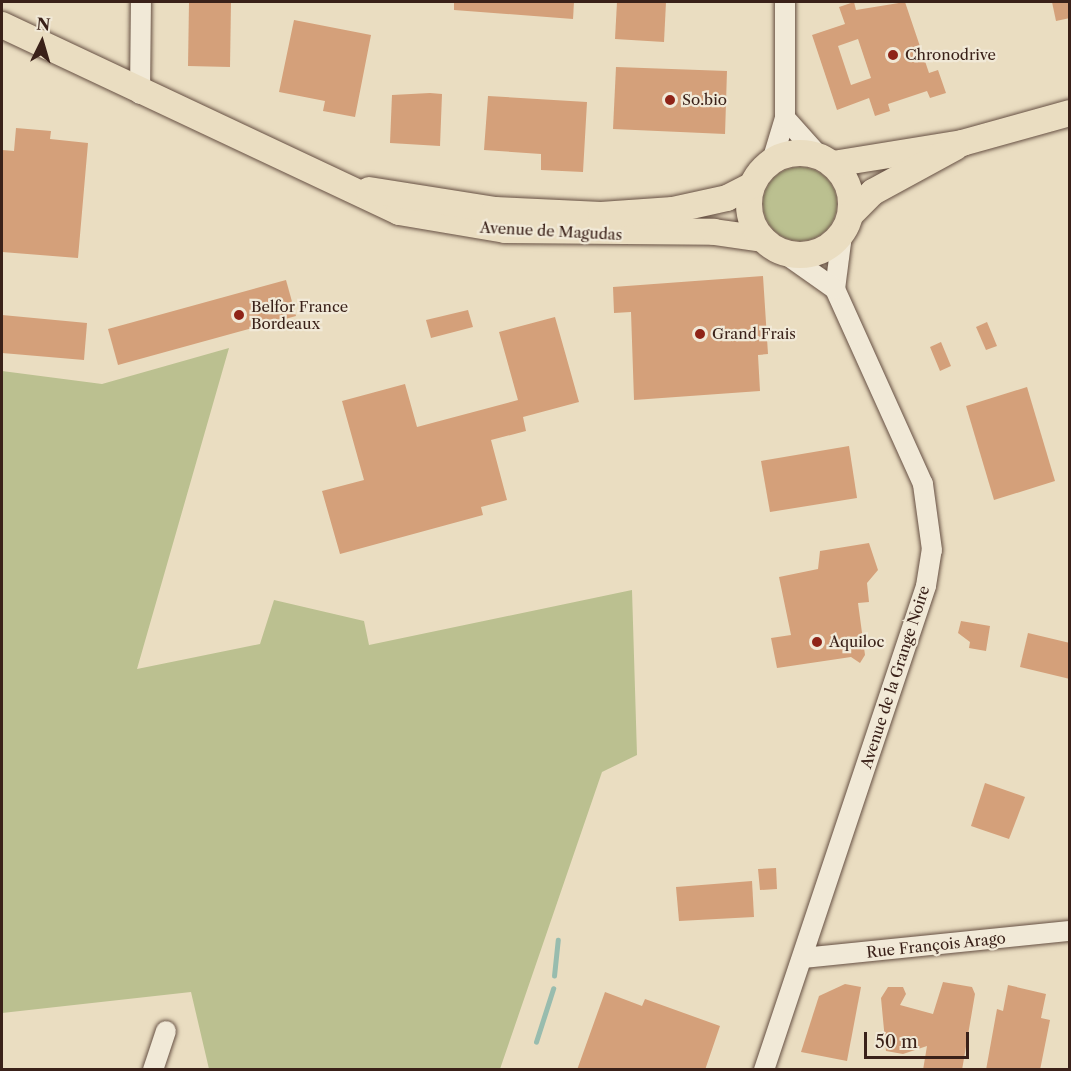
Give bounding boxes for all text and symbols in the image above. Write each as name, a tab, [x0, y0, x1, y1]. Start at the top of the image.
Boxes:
north arrow	[12, 12, 72, 72]
text: N	[36, 14, 51, 35]
place label: Chronodrive	[905, 46, 996, 64]
marker: Chronodrive	[886, 48, 900, 62]
place label: So.bio	[682, 91, 727, 109]
marker: So.bio	[663, 93, 677, 107]
street label: Avenue de Magudas	[479, 218, 623, 244]
place label: Belfor France Bordeaux	[251, 297, 349, 332]
marker: Belfor France Bordeaux	[232, 308, 246, 322]
place label: Grand Frais	[712, 325, 796, 343]
marker: Grand Frais	[693, 327, 707, 341]
street label: Avenue de la Grange Noire	[857, 583, 933, 771]
place label: Aquiloc	[829, 633, 884, 651]
marker: Aquiloc	[810, 635, 824, 649]
street label: Rue François Arago	[865, 929, 1007, 961]
scale bar	[867, 1020, 972, 1058]
text: 50 m	[875, 1031, 918, 1053]

